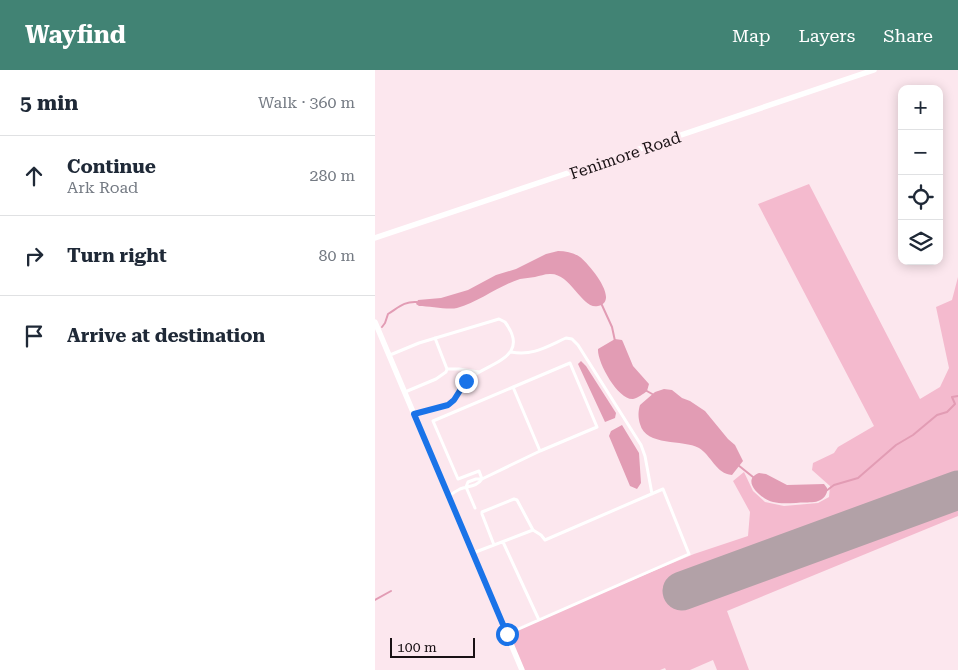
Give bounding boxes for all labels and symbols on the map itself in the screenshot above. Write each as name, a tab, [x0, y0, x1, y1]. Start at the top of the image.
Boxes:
street label: Fenimore Road	[567, 128, 683, 183]
route end	[455, 370, 478, 393]
route start	[496, 623, 519, 646]
scale bar	[390, 635, 475, 658]

